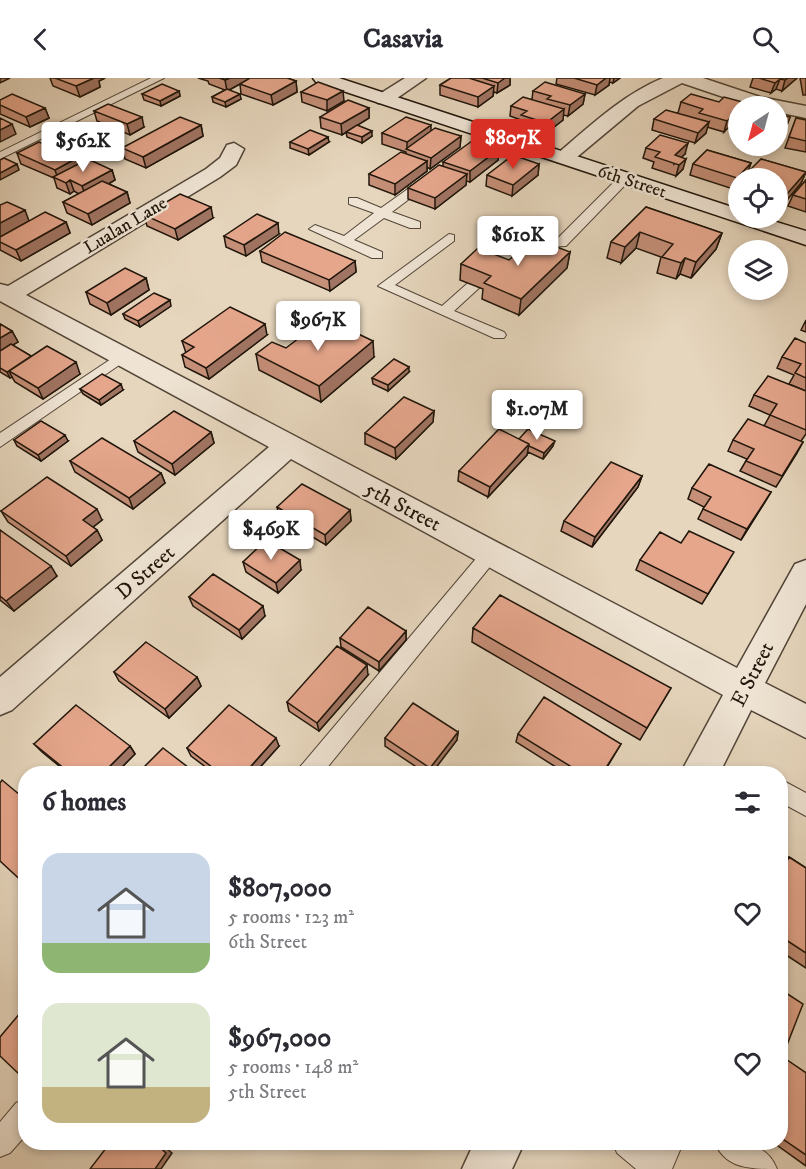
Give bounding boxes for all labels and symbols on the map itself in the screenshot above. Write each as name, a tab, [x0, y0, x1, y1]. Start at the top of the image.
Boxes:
north arrow	[728, 96, 788, 156]
pin: $807K	[471, 119, 555, 170]
pin: $562K	[41, 122, 125, 173]
street label: 6th Street	[595, 161, 669, 203]
street label: Lualan Lane	[80, 192, 171, 259]
pin: $610K	[476, 216, 560, 267]
pin: $967K	[276, 301, 360, 352]
pin: $1.07M	[488, 390, 586, 441]
street label: 5th Street	[360, 476, 445, 538]
pin: $469K	[229, 510, 313, 561]
street label: D Street	[111, 540, 181, 605]
street label: E Street	[726, 638, 780, 711]

